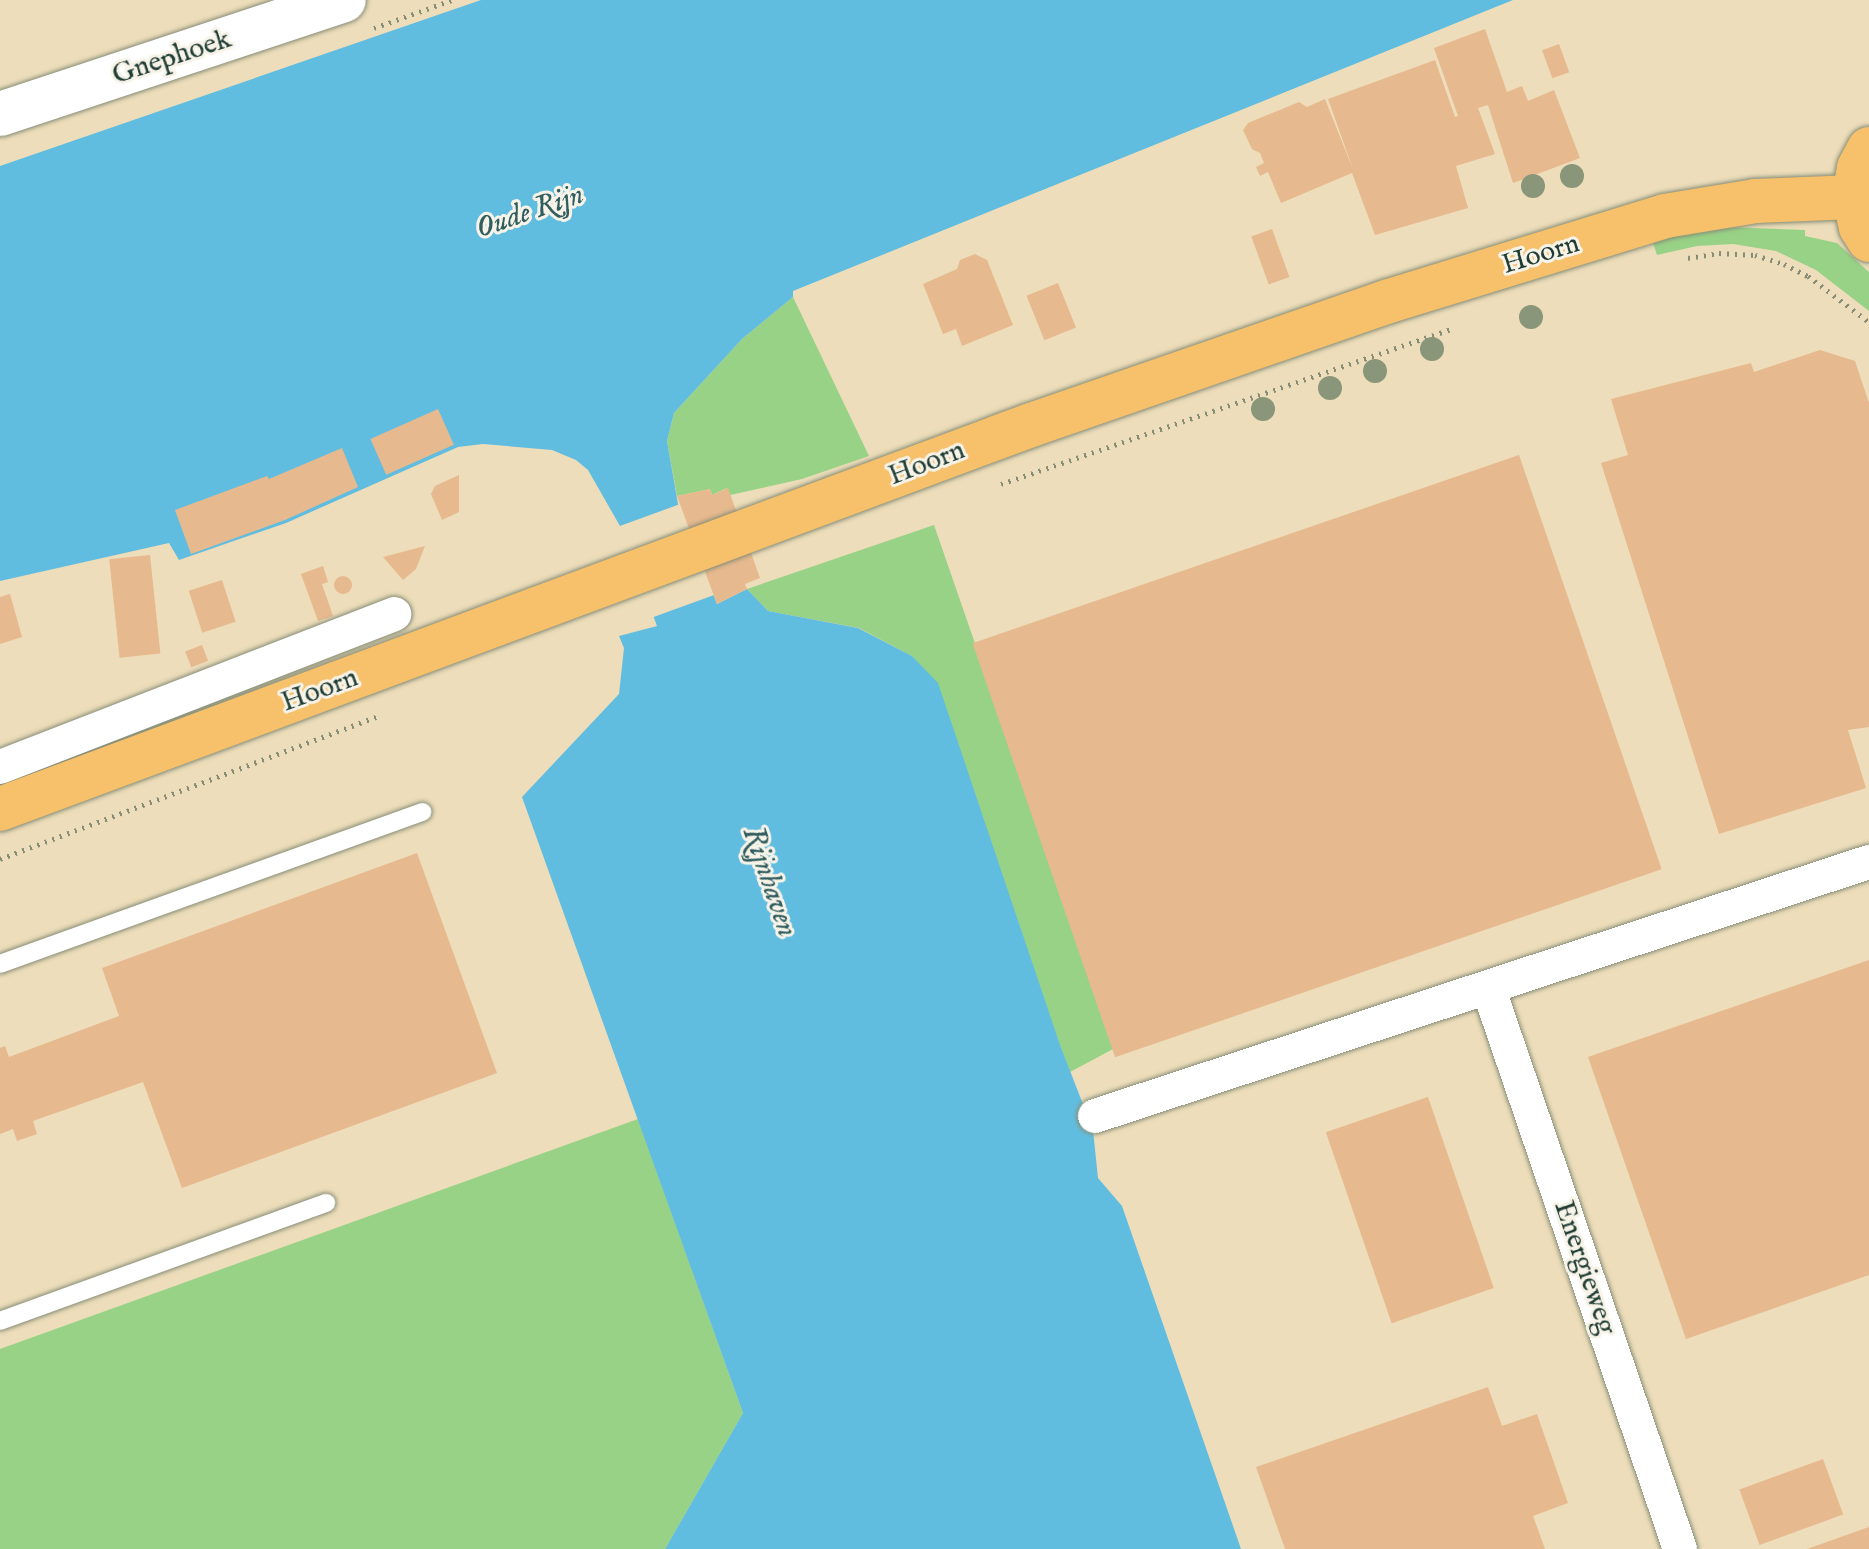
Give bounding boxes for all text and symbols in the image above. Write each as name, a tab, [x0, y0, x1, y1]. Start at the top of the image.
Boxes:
street label: Gnephoek	[108, 23, 236, 93]
water label: Oude Rijn	[471, 177, 589, 247]
street label: Hoorn	[1498, 227, 1584, 283]
street label: Hoorn	[884, 434, 970, 494]
street label: Hoorn	[277, 662, 363, 720]
water label: Rijnhaven	[733, 822, 805, 942]
street label: Energieweg	[1545, 1197, 1623, 1339]

